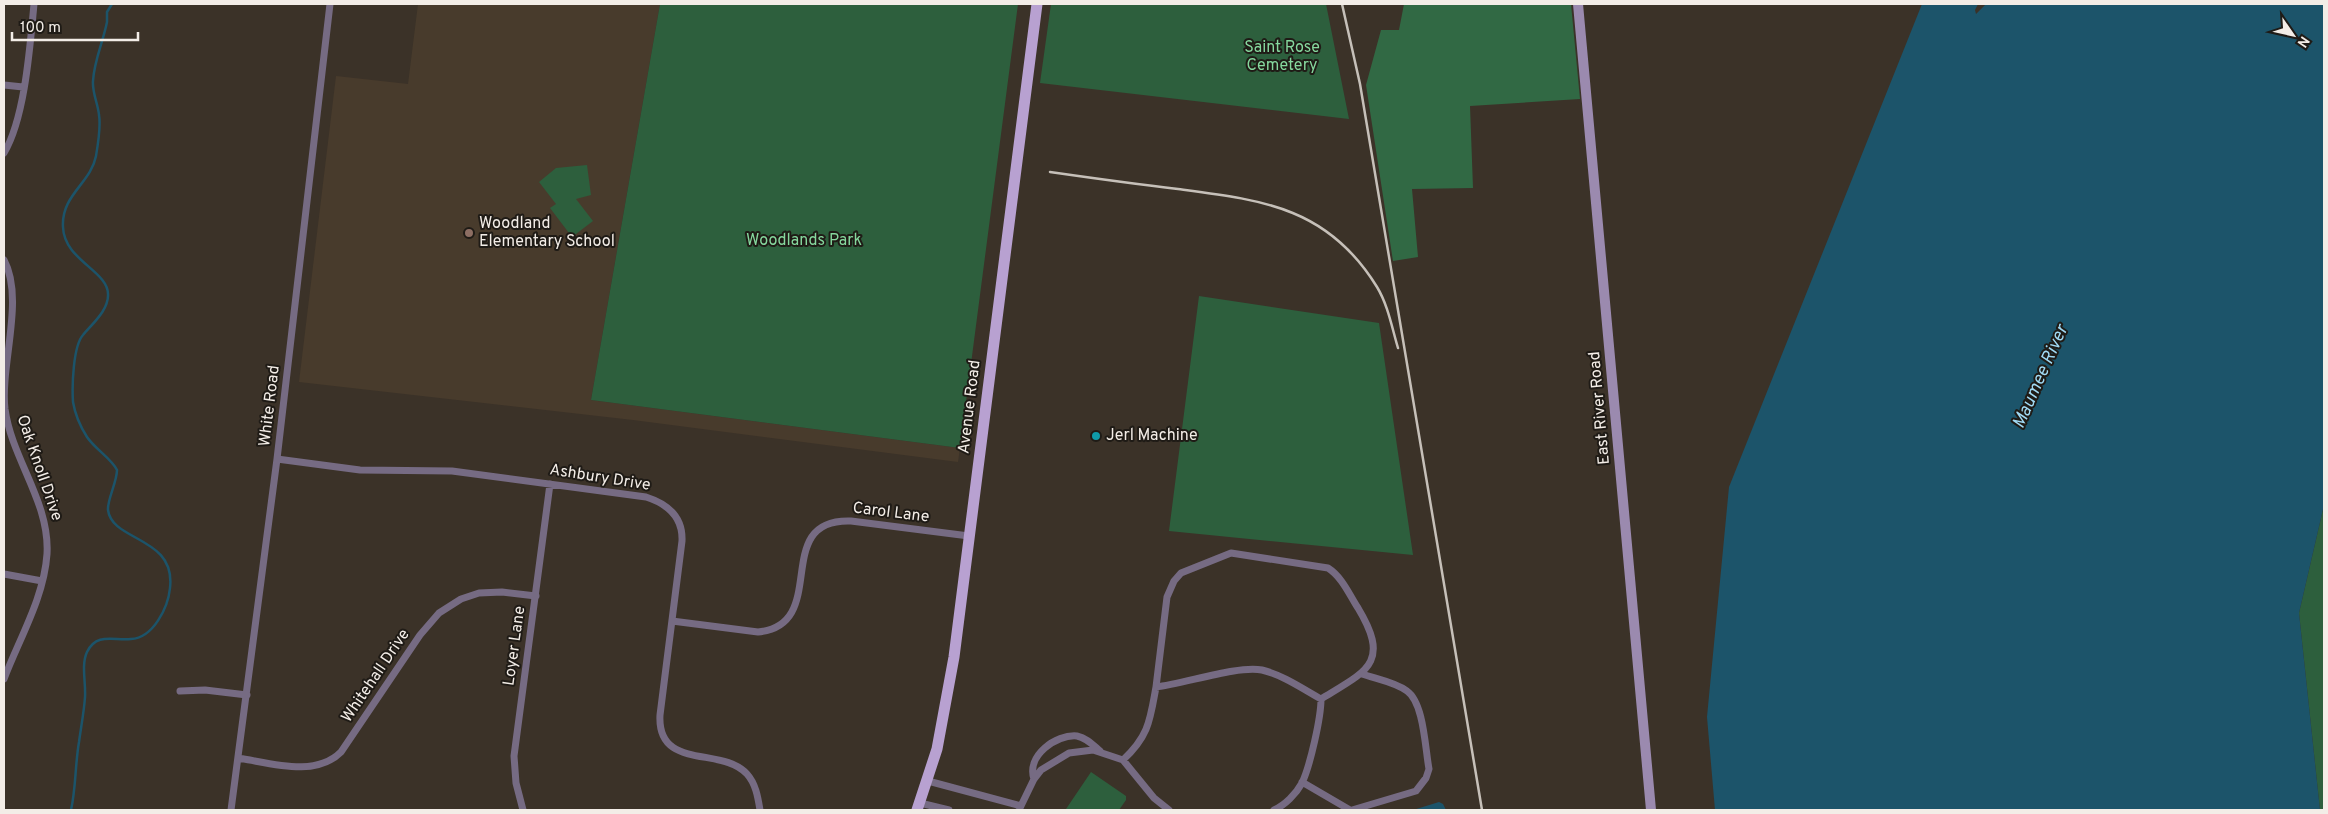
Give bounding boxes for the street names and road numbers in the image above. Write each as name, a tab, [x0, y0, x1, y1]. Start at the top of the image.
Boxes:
street label: East River Road	[1585, 351, 1615, 465]
street label: Avenue Road	[954, 359, 986, 455]
street label: White Road	[255, 364, 285, 448]
street label: Oak Knoll Drive	[11, 412, 67, 524]
street label: Ashbury Drive	[548, 460, 652, 496]
street label: Carol Lane	[852, 498, 930, 528]
street label: Loyer Lane	[500, 605, 530, 687]
street label: Whitehall Drive	[337, 625, 415, 727]

